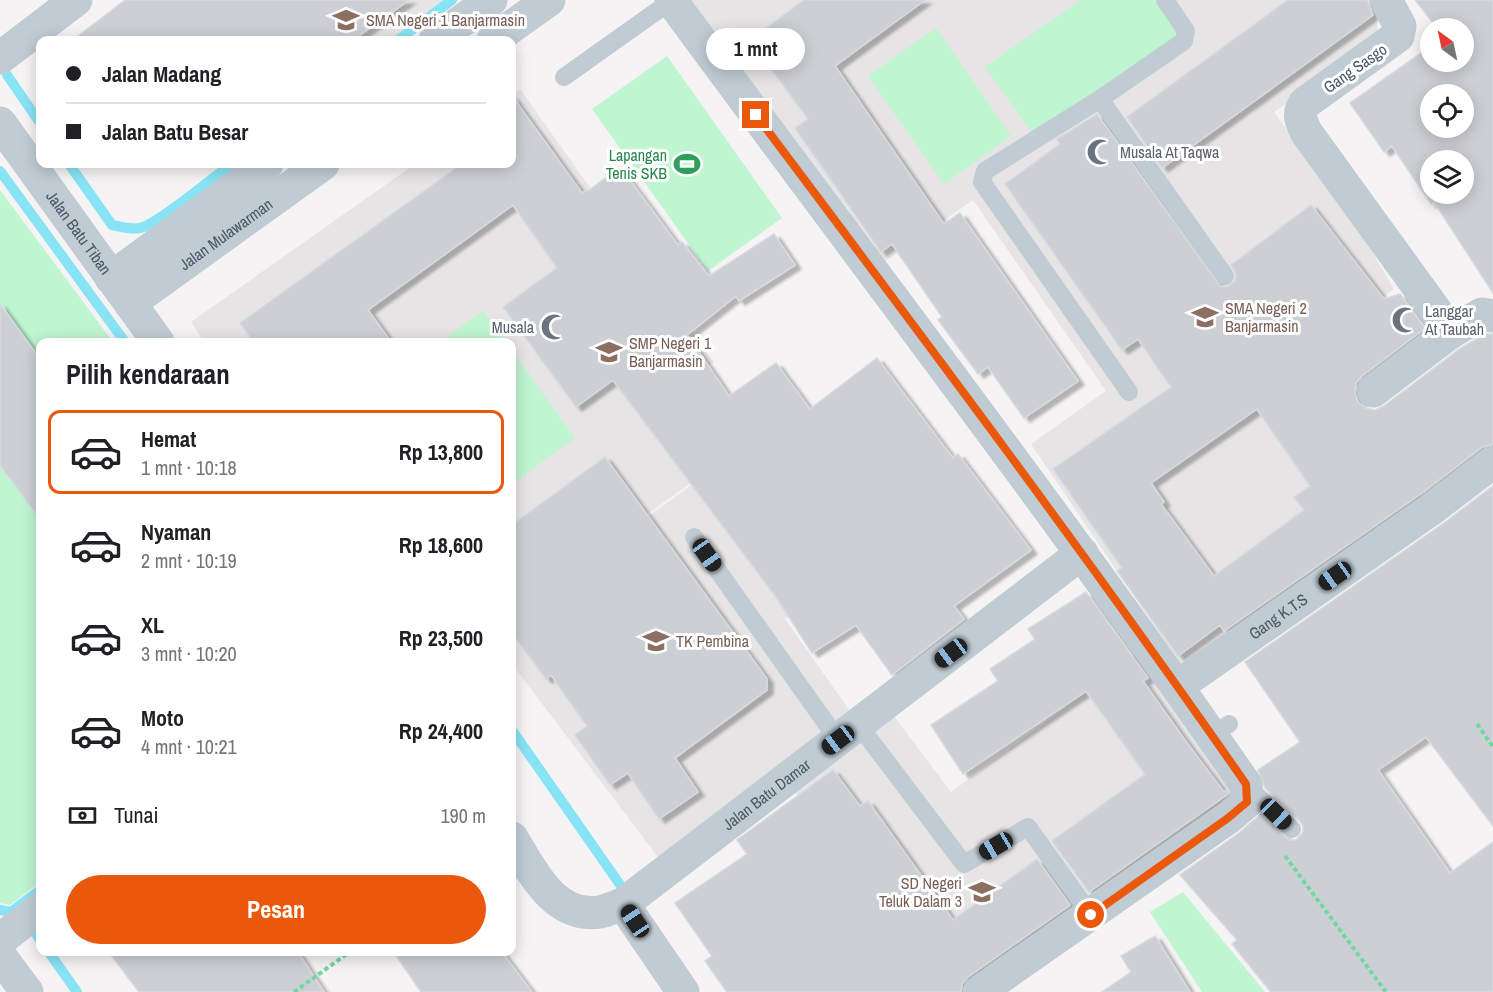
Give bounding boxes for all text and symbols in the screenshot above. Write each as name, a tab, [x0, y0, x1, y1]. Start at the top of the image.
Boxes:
school or university icon: SMA Negeri 1 Banjarmasin	[331, 5, 361, 35]
place label: SMA Negeri 1 Banjarmasin	[366, 9, 525, 31]
north arrow	[1420, 18, 1474, 72]
map controls	[1420, 18, 1474, 204]
callout: 1 mnt	[706, 28, 806, 70]
text: 1 mnt	[734, 35, 777, 62]
street label: Gang Sasgo	[1319, 38, 1391, 98]
text: Jalan Madang	[102, 59, 221, 89]
button: locate	[1420, 84, 1474, 138]
route end	[742, 101, 769, 128]
text: Jalan Batu Besar	[102, 117, 248, 147]
mosque icon: Musala At Taqwa	[1085, 137, 1115, 167]
place label: Musala At Taqwa	[1120, 141, 1220, 163]
place label: Lapangan Tenis SKB	[606, 144, 667, 184]
sports icon: Lapangan Tenis SKB	[672, 149, 702, 179]
button: layers	[1420, 150, 1474, 204]
street label: Jalan Batu Tiban	[41, 186, 117, 279]
street label: Jalan Mulawarman	[175, 193, 277, 275]
place label: SMA Negeri 2 Banjarmasin	[1225, 297, 1307, 337]
place label: Langgar At Taubah	[1424, 300, 1484, 340]
school or university icon: SMA Negeri 2 Banjarmasin	[1190, 302, 1220, 332]
mosque icon: Langgar At Taubah	[1390, 305, 1420, 335]
mosque icon: Musala	[539, 312, 569, 342]
place label: Musala	[492, 316, 535, 338]
place label: SMP Negeri 1 Banjarmasin	[629, 332, 712, 372]
school or university icon: SMP Negeri 1 Banjarmasin	[594, 337, 624, 367]
text: Pilih kendaraan	[66, 356, 230, 392]
text: Hemat	[141, 424, 196, 454]
icon: car	[69, 425, 123, 479]
text: Rp 13,800	[399, 437, 483, 467]
text: 1 mnt · 10:18	[141, 454, 237, 481]
text: Nyaman	[141, 517, 211, 547]
icon: car	[69, 518, 123, 572]
text: Rp 18,600	[399, 530, 483, 560]
car	[689, 535, 725, 575]
text: 2 mnt · 10:19	[141, 547, 237, 574]
car	[1315, 558, 1355, 594]
street label: Gang K.T.S	[1244, 588, 1312, 644]
text: XL	[141, 610, 164, 640]
icon: car	[69, 611, 123, 665]
text: Rp 23,500	[399, 623, 483, 653]
school or university icon: TK Pembina	[641, 626, 671, 656]
place label: TK Pembina	[676, 630, 750, 652]
car	[931, 635, 971, 671]
text: 3 mnt · 10:20	[141, 640, 237, 667]
text: Moto	[141, 703, 184, 733]
icon: car	[69, 704, 123, 758]
text: Rp 24,400	[399, 716, 483, 746]
car	[818, 722, 858, 758]
text: 4 mnt · 10:21	[141, 733, 237, 760]
street label: Jalan Batu Damar	[718, 753, 815, 835]
car	[1257, 795, 1295, 833]
icon: cash	[66, 799, 99, 832]
text: Tunai	[114, 800, 159, 830]
text: 190 m	[440, 802, 486, 829]
car	[976, 829, 1016, 863]
place label: SD Negeri Teluk Dalam 3	[879, 872, 962, 912]
button: Pesan	[66, 875, 486, 944]
school or university icon: SD Negeri Teluk Dalam 3	[967, 877, 997, 907]
car	[617, 901, 653, 941]
route start	[1077, 901, 1104, 928]

